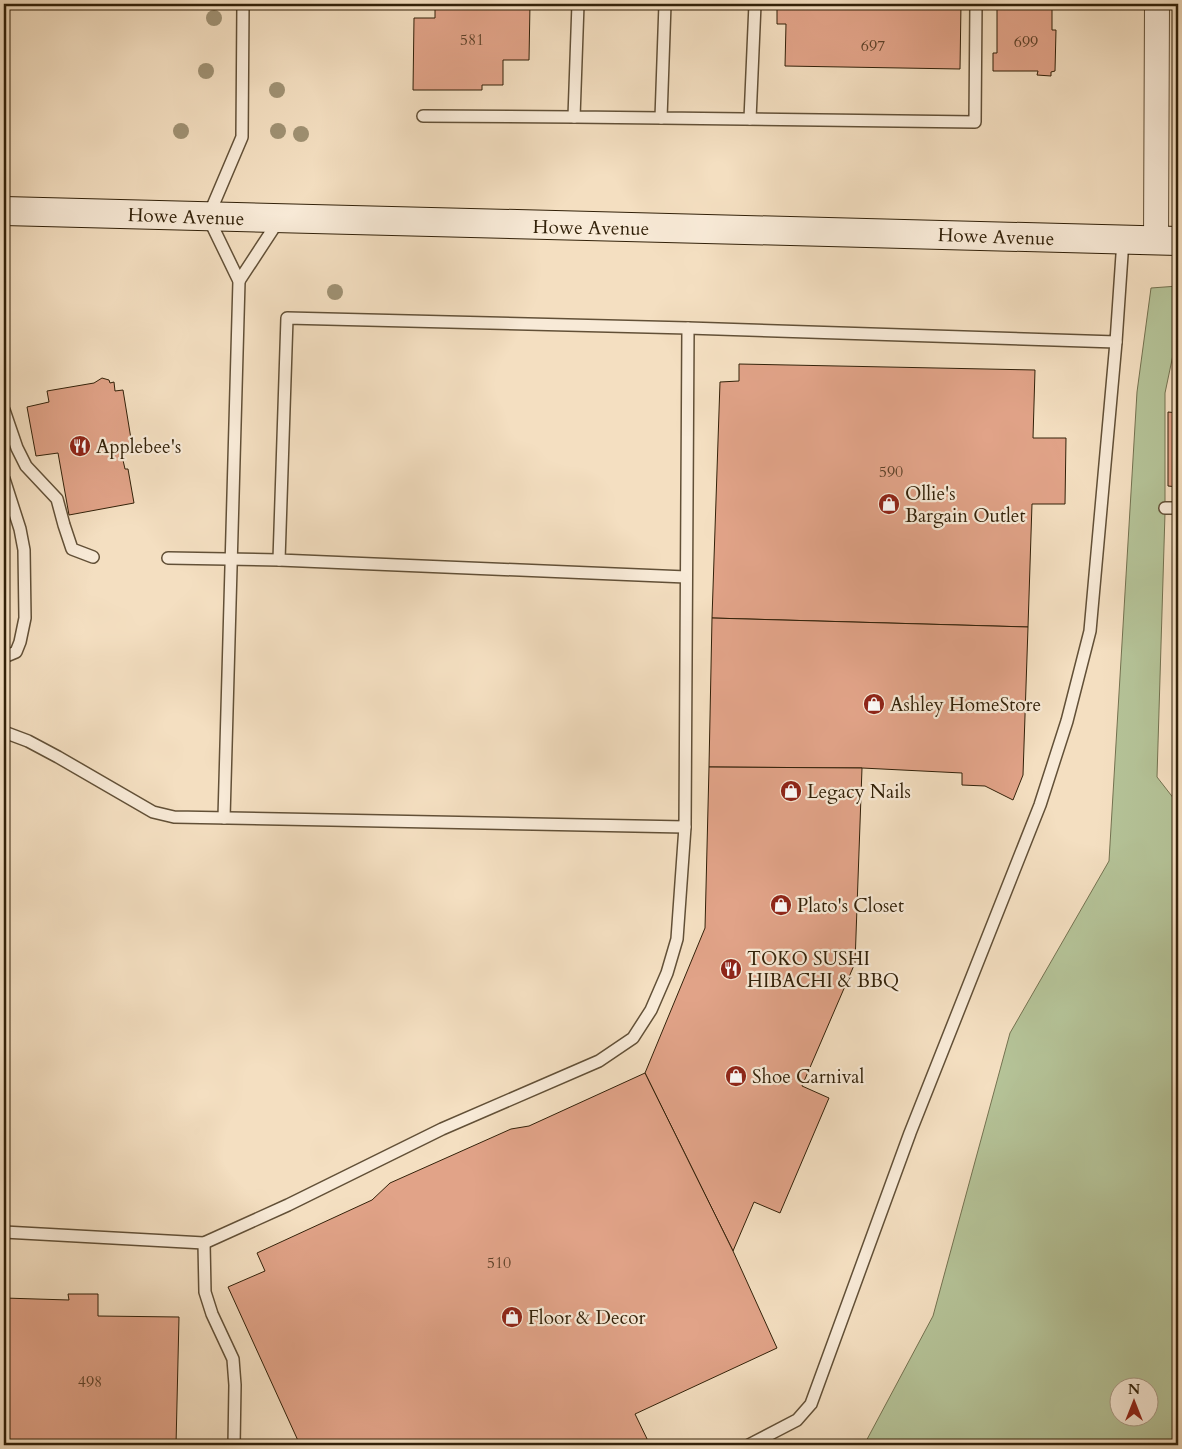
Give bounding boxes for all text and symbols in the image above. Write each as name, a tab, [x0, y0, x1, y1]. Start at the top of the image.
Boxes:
house number: 581	[460, 29, 484, 51]
house number: 699	[1014, 31, 1038, 53]
house number: 697	[861, 35, 885, 57]
street label: Howe Avenue	[127, 202, 245, 232]
street label: Howe Avenue	[532, 214, 650, 242]
street label: Howe Avenue	[937, 222, 1055, 252]
restaurant icon: Applebee's	[68, 434, 92, 458]
place label: Applebee's	[96, 434, 181, 460]
house number: 590	[879, 461, 903, 483]
place label: Ollie's Bargain Outlet	[905, 481, 1025, 529]
shop icon: Ollie's Bargain Outlet	[877, 492, 901, 516]
shop icon: Ashley HomeStore	[862, 692, 886, 716]
place label: Ashley HomeStore	[890, 692, 1041, 718]
shop icon: Legacy Nails	[779, 779, 803, 803]
place label: Legacy Nails	[807, 779, 911, 805]
shop icon: Plato's Closet	[769, 893, 793, 917]
place label: Plato's Closet	[797, 893, 904, 919]
place label: TOKO SUSHI HIBACHI & BBQ	[747, 946, 899, 994]
restaurant icon: TOKO SUSHI HIBACHI & BBQ	[719, 957, 743, 981]
shop icon: Shoe Carnival	[724, 1064, 748, 1088]
place label: Shoe Carnival	[752, 1064, 865, 1090]
house number: 510	[487, 1252, 511, 1274]
shop icon: Floor & Decor	[500, 1305, 524, 1329]
place label: Floor & Decor	[528, 1305, 645, 1331]
house number: 498	[78, 1371, 102, 1393]
north arrow	[1110, 1376, 1160, 1426]
text: N	[1128, 1380, 1140, 1399]

